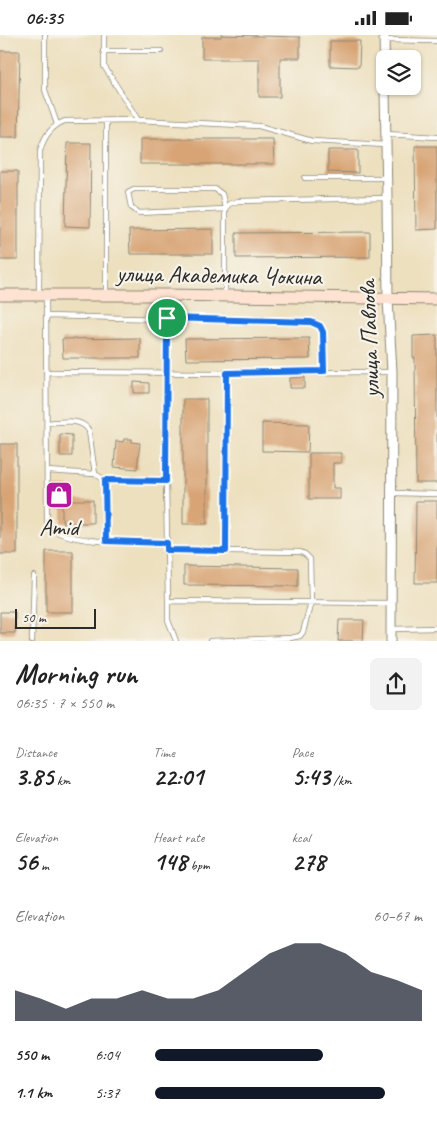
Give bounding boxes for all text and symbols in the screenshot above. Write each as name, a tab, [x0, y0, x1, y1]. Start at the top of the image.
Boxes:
text: 06:35	[25, 6, 63, 30]
map controls	[376, 50, 421, 95]
button: layers	[376, 50, 421, 95]
street label: улица Академика Чокина	[114, 258, 323, 292]
street label: улица Павлова	[352, 278, 386, 400]
pin	[146, 297, 188, 339]
icon: arrive	[153, 304, 181, 332]
shop icon: Amid	[44, 480, 74, 510]
place label: Amid	[39, 512, 82, 542]
scale bar	[15, 606, 96, 629]
text: 50 m	[22, 609, 46, 626]
text: Morning run	[15, 656, 137, 691]
button: share	[370, 658, 422, 710]
text: 06:35 · 7 × 550 m	[15, 693, 114, 713]
text: Distance	[15, 744, 57, 761]
text: Time	[153, 744, 175, 761]
text: Pace	[292, 744, 313, 761]
text: 3.85	[15, 761, 53, 793]
text: 22:01	[153, 761, 203, 793]
text: 5:43	[292, 761, 330, 793]
text: km	[53, 772, 70, 789]
text: /km	[330, 772, 352, 789]
text: Elevation	[15, 829, 58, 846]
text: Heart rate	[153, 829, 204, 846]
text: kcal	[292, 829, 310, 846]
text: 56	[15, 846, 38, 878]
text: 148	[153, 846, 187, 878]
text: 278	[292, 846, 325, 878]
text: m	[38, 857, 49, 874]
text: bpm	[187, 857, 210, 874]
text: Elevation	[15, 906, 64, 926]
text: 60–67 m	[373, 906, 422, 926]
text: 550 m	[15, 1045, 49, 1065]
text: 6:04	[95, 1045, 120, 1065]
text: 1.1 km	[15, 1083, 52, 1103]
text: 5:37	[95, 1083, 120, 1103]

